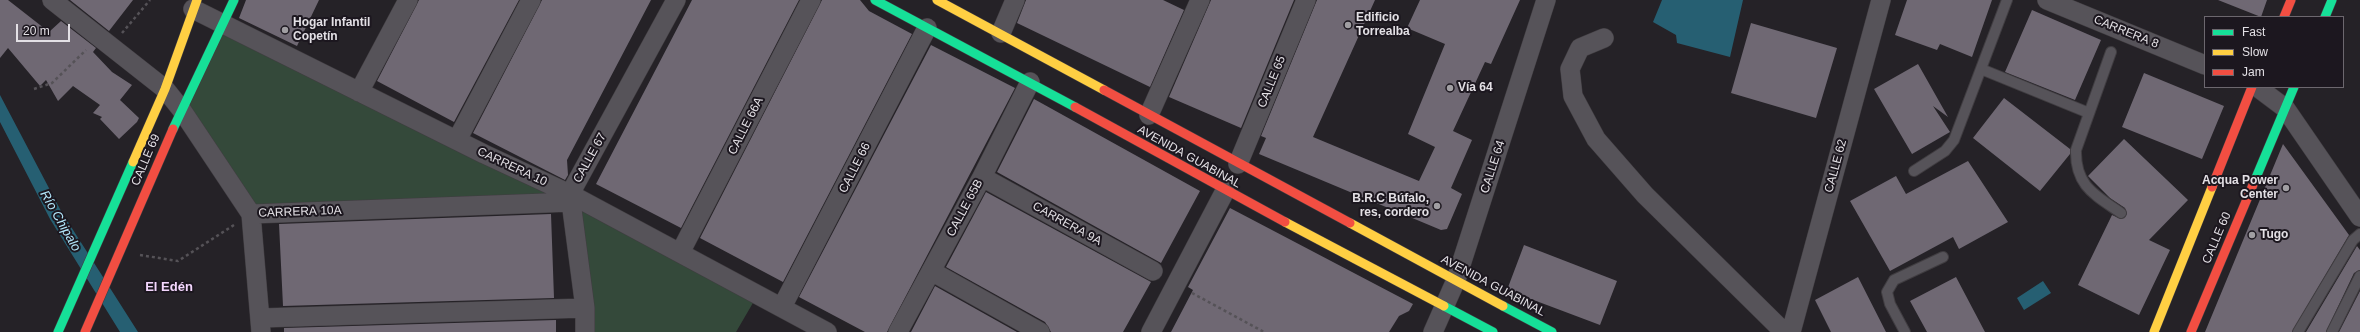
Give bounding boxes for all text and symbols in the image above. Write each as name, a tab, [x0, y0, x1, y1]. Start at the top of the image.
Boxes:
place label: Edificio Torrealba	[1356, 11, 1410, 39]
street label: CARRERA 8	[2091, 12, 2161, 52]
scale bar	[18, 16, 72, 42]
place label: Hogar Infantil Copetín	[293, 16, 370, 44]
legend	[2204, 16, 2344, 88]
marker: Edificio Torrealba	[1343, 20, 1353, 30]
text: 20 m	[23, 24, 50, 38]
marker: Hogar Infantil Copetín	[280, 25, 290, 35]
text: Fast	[2242, 25, 2265, 39]
text: Slow	[2242, 45, 2268, 59]
street label: CALLE 65	[1255, 54, 1289, 110]
text: Jam	[2242, 65, 2265, 79]
place label: Vía 64	[1458, 81, 1493, 95]
marker: Vía 64	[1445, 83, 1455, 93]
street label: CALLE 66A	[725, 95, 767, 157]
street label: AVENIDA GUABINAL	[1135, 123, 1243, 191]
street label: CALLE 67	[570, 131, 610, 185]
street label: CALLE 69	[129, 132, 163, 188]
street label: CALLE 62	[1822, 138, 1850, 194]
street label: CALLE 64	[1478, 139, 1508, 195]
street label: CALLE 66	[836, 140, 874, 196]
street label: CARRERA 10	[475, 145, 549, 189]
place label: Acqua Power Center	[2202, 174, 2278, 202]
street label: CALLE 65B	[944, 177, 986, 239]
marker: Acqua Power Center	[2281, 183, 2291, 193]
water label: Río Chipalo	[36, 188, 84, 254]
place label: B.R.C Búfalo, res, cordero	[1352, 192, 1429, 220]
street label: CARRERA 9A	[1030, 199, 1104, 249]
marker: B.R.C Búfalo, res, cordero	[1432, 201, 1442, 211]
street label: CARRERA 10A	[258, 203, 342, 221]
street label: CALLE 60	[2200, 210, 2234, 266]
place label: Tugo	[2260, 228, 2288, 242]
marker: Tugo	[2247, 230, 2257, 240]
street label: AVENIDA GUABINAL	[1438, 252, 1548, 320]
district label: El Edén	[145, 279, 193, 295]

